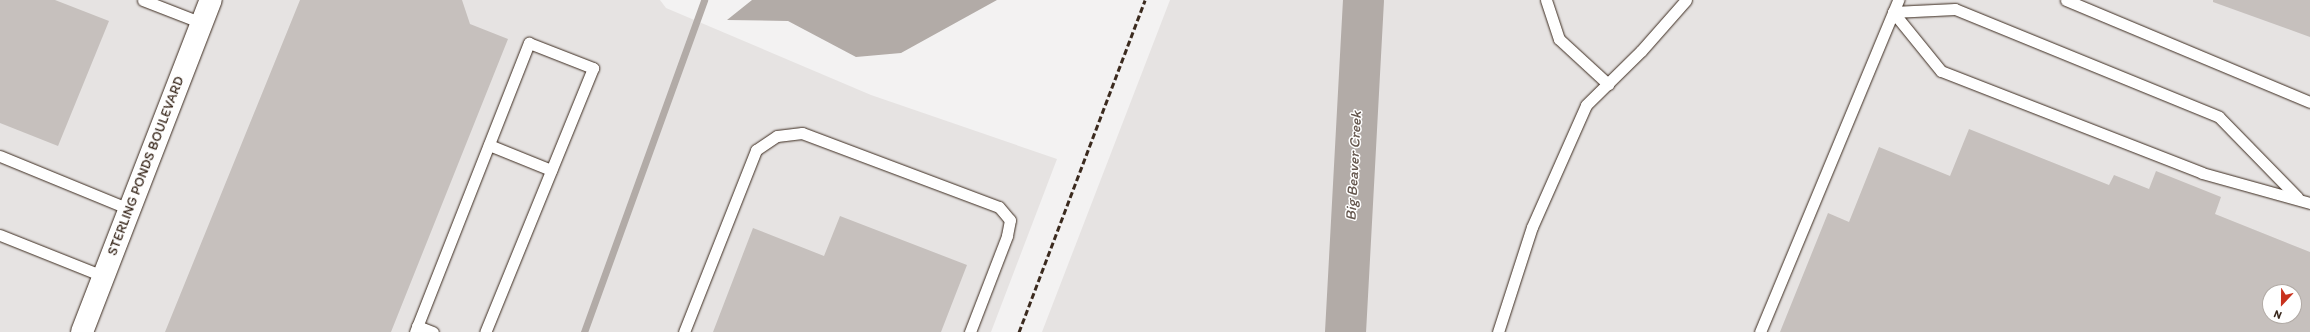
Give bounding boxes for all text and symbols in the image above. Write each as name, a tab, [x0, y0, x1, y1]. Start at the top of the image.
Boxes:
street label: STERLING PONDS BOULEVARD	[104, 74, 188, 258]
water label: Big Beaver Creek	[1342, 111, 1366, 221]
north arrow	[2262, 284, 2302, 324]
text: N	[2272, 307, 2284, 322]

